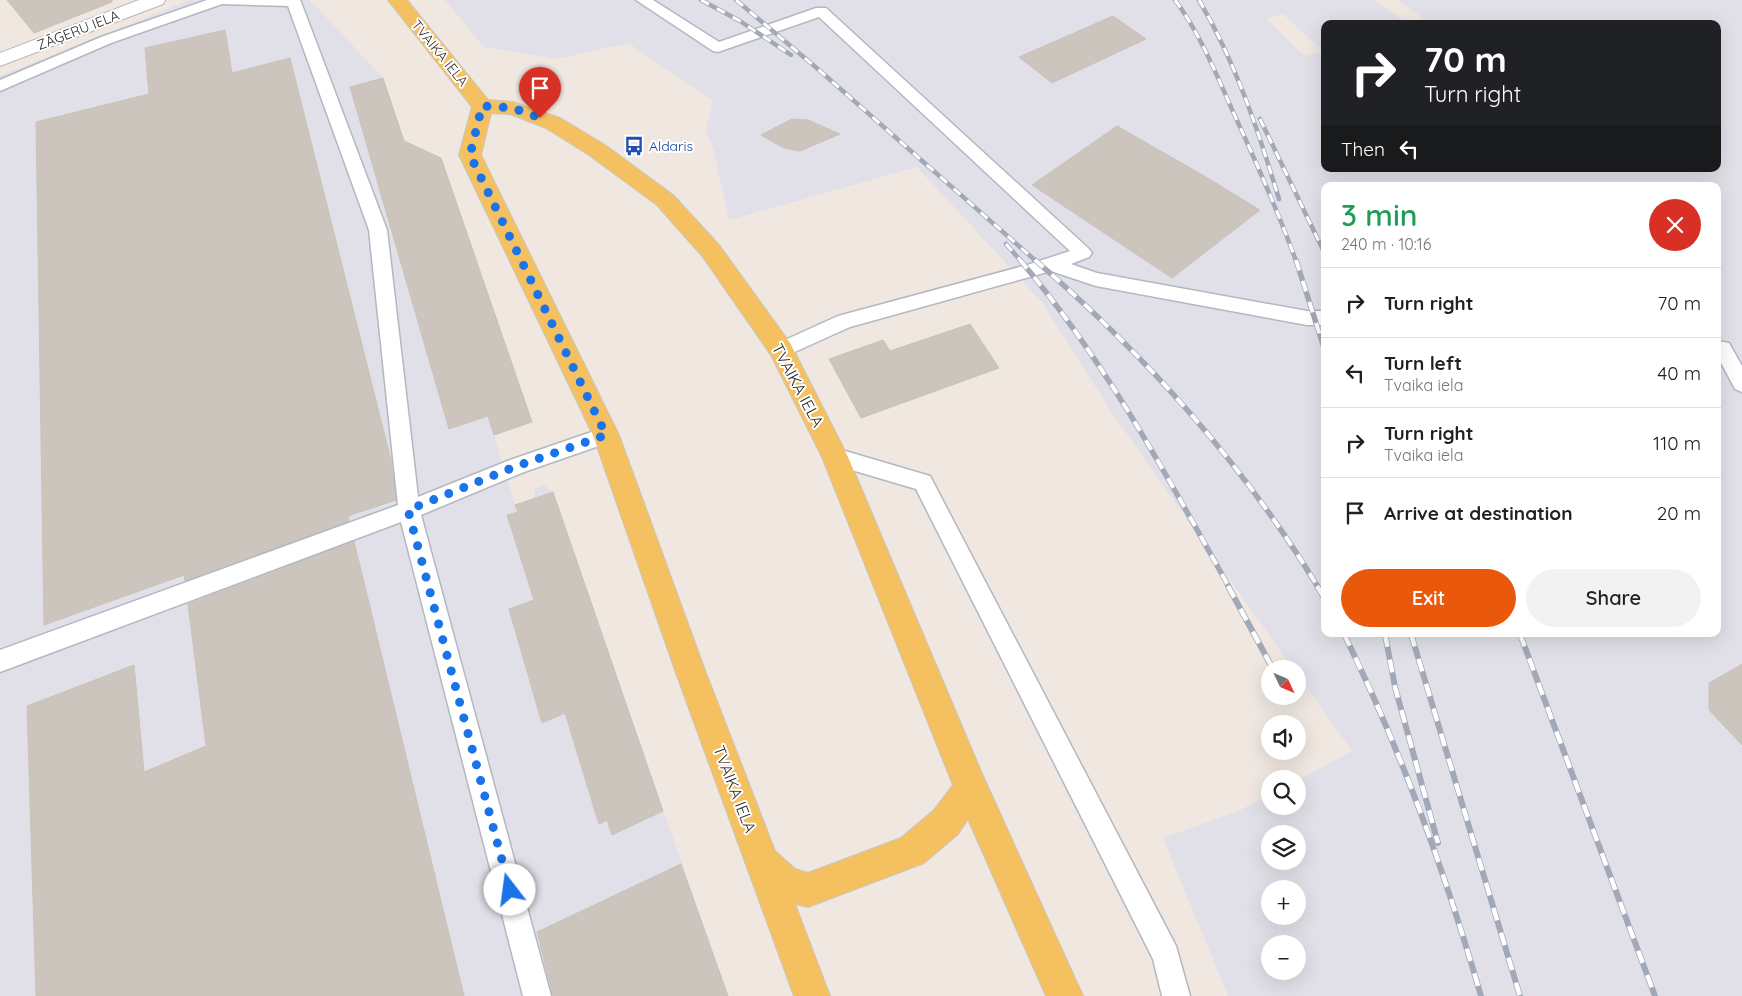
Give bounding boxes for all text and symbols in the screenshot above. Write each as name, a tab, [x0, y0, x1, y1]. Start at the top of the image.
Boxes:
street label: ZĀĢERU IELA	[34, 6, 122, 54]
street label: TVAIKA IELA	[408, 16, 472, 90]
text: 70 m	[1424, 37, 1507, 81]
icon: right	[1341, 40, 1406, 105]
pin	[519, 67, 561, 118]
icon: arrive	[526, 74, 554, 102]
text: Turn right	[1424, 80, 1521, 108]
bus stop icon: Aldaris	[623, 135, 645, 157]
icon: left	[1395, 135, 1423, 163]
place label: Aldaris	[649, 137, 693, 155]
text: Then	[1341, 137, 1385, 161]
text: 3 min	[1341, 196, 1417, 234]
button: close	[1649, 199, 1701, 251]
text: 240 m · 10:16	[1341, 234, 1431, 254]
icon: right	[1341, 289, 1369, 317]
text: Turn right	[1384, 291, 1473, 315]
text: 70 m	[1657, 291, 1701, 315]
street label: TVAIKA IELA	[768, 340, 828, 430]
text: Turn left	[1384, 351, 1462, 375]
icon: left	[1341, 359, 1369, 387]
text: 40 m	[1657, 361, 1701, 385]
text: Tvaika iela	[1384, 375, 1463, 395]
text: Turn right	[1384, 421, 1473, 445]
icon: right	[1341, 429, 1369, 457]
text: 110 m	[1653, 431, 1701, 455]
text: Tvaika iela	[1384, 445, 1463, 465]
icon: arrive	[1341, 499, 1369, 527]
text: Arrive at destination	[1384, 501, 1573, 525]
text: 20 m	[1657, 501, 1701, 525]
button: Exit	[1341, 569, 1516, 627]
button: Share	[1526, 569, 1701, 627]
north arrow	[1261, 660, 1306, 705]
map controls	[1261, 660, 1306, 980]
button: sound	[1261, 715, 1306, 760]
street label: TVAIKA IELA	[709, 743, 761, 835]
button: search	[1261, 770, 1306, 815]
button: layers	[1261, 825, 1306, 870]
position arrow	[483, 863, 535, 915]
button: +	[1261, 880, 1306, 925]
button: −	[1261, 935, 1306, 980]

